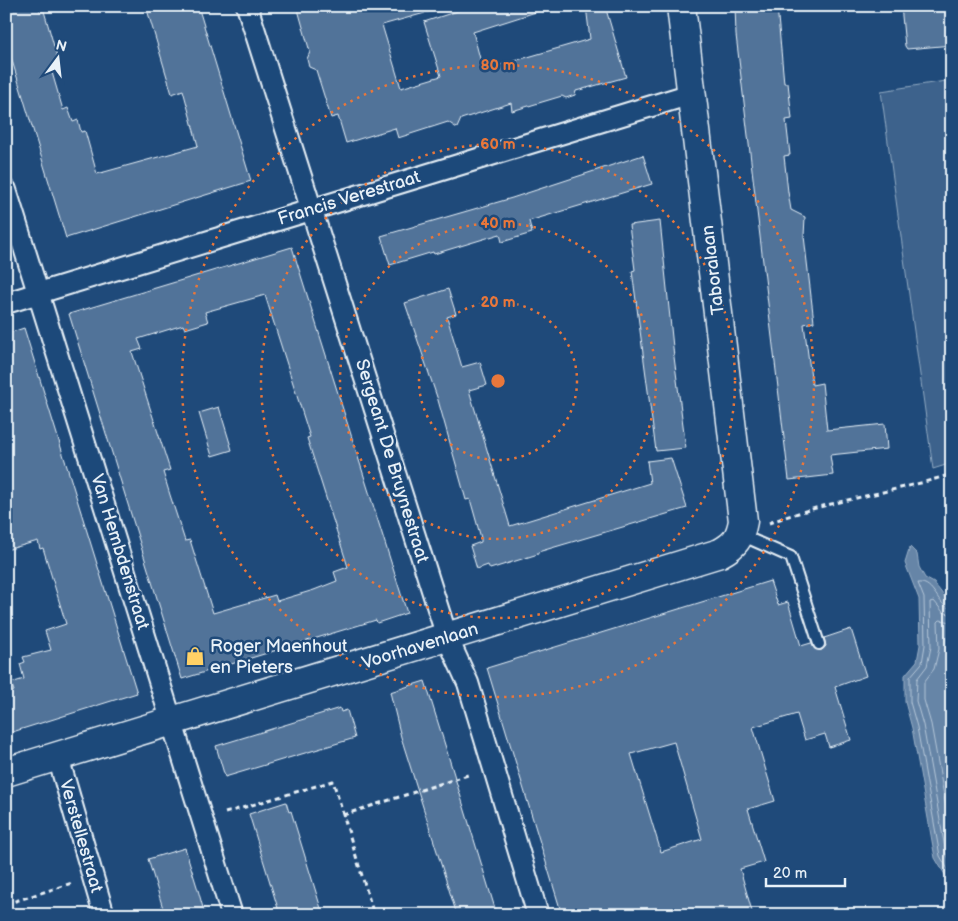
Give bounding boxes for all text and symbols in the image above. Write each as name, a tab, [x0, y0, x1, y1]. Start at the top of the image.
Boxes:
north arrow	[32, 32, 82, 82]
text: N	[54, 36, 69, 55]
text: 80 m	[480, 56, 516, 75]
text: 60 m	[480, 135, 516, 154]
street label: Francis Verestraat	[275, 166, 423, 230]
text: 40 m	[480, 214, 516, 233]
street label: Taboralaan	[697, 224, 729, 316]
text: 20 m	[481, 293, 516, 312]
street label: Sergeant De Bruynestraat	[351, 356, 433, 566]
centre of rings	[489, 372, 507, 390]
street label: Van Hembdenstraat	[86, 472, 154, 633]
street label: Voorhavenlaan	[359, 618, 481, 674]
place label: Roger Maenhout en Pieters	[210, 636, 348, 678]
shop icon: Roger Maenhout en Pieters	[184, 645, 206, 667]
street label: Verstellestraat	[55, 777, 107, 895]
scale bar	[766, 856, 844, 888]
text: 20 m	[773, 864, 807, 883]

